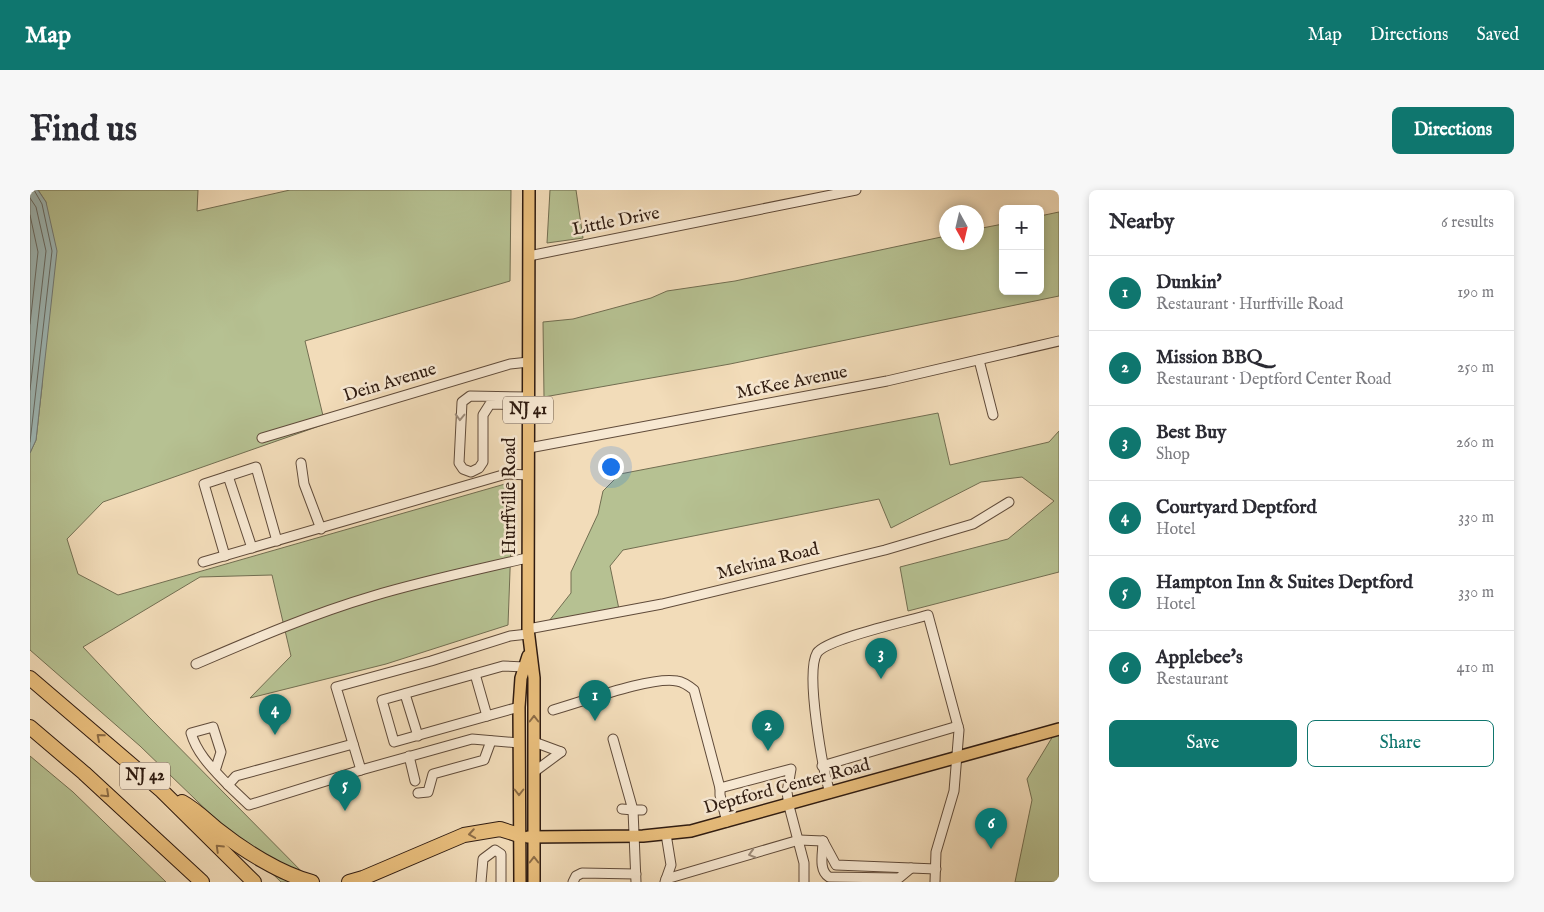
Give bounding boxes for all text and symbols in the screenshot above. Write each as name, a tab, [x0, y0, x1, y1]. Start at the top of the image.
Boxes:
text: Map	[25, 20, 71, 51]
text: Map	[1308, 24, 1342, 47]
text: Directions	[1370, 24, 1448, 47]
text: Saved	[1476, 24, 1519, 47]
button: Directions	[1392, 107, 1514, 154]
text: Find us	[30, 108, 137, 153]
street label: Little Drive	[570, 202, 662, 242]
north arrow	[939, 205, 984, 250]
map controls	[999, 205, 1044, 295]
button: +	[999, 205, 1044, 250]
text: Nearby	[1109, 209, 1174, 236]
text: 6 results	[1441, 213, 1494, 233]
button: −	[999, 250, 1044, 295]
text: Dunkin'	[1156, 271, 1222, 295]
text: 1	[1122, 283, 1128, 303]
text: 190 m	[1457, 283, 1494, 303]
text: Restaurant · Hurffville Road	[1156, 295, 1343, 315]
text: Mission BBQ	[1156, 346, 1262, 370]
street label: Dein Avenue	[341, 358, 439, 408]
text: 2	[1121, 358, 1129, 378]
text: 250 m	[1457, 358, 1494, 378]
street label: McKee Avenue	[734, 361, 850, 405]
text: Restaurant · Deptford Center Road	[1156, 370, 1391, 390]
road number: NJ 41	[503, 396, 553, 424]
one-way arrow	[455, 413, 466, 421]
text: Best Buy	[1156, 421, 1226, 445]
text: 3	[1122, 433, 1128, 453]
text: 260 m	[1456, 433, 1494, 453]
street label: Hurffville Road	[499, 437, 522, 555]
text: Shop	[1156, 445, 1190, 465]
your location	[598, 454, 624, 480]
text: Courtyard Deptford	[1156, 496, 1317, 520]
text: 4	[1121, 508, 1129, 528]
text: 330 m	[1458, 508, 1494, 528]
text: Hotel	[1156, 520, 1195, 540]
street label: Melvina Road	[715, 538, 822, 586]
text: Hampton Inn & Suites Deptford	[1156, 571, 1413, 595]
text: 5	[1122, 583, 1128, 603]
text: 330 m	[1458, 583, 1494, 603]
text: Hotel	[1156, 595, 1195, 615]
pin: 3	[865, 638, 897, 679]
text: Applebee's	[1156, 646, 1243, 670]
text: 6	[1122, 658, 1128, 678]
text: 410 m	[1457, 658, 1494, 678]
text: Restaurant	[1156, 670, 1229, 690]
pin: 1	[579, 680, 611, 721]
pin: 4	[259, 694, 291, 735]
pin: 2	[752, 710, 784, 751]
one-way arrow	[529, 715, 539, 722]
button: Save	[1109, 720, 1297, 767]
button: Share	[1307, 720, 1494, 767]
one-way arrow	[97, 734, 106, 743]
street label: Deptford Center Road	[701, 754, 873, 820]
road number: NJ 42	[120, 762, 170, 790]
pin: 5	[329, 770, 361, 811]
one-way arrow	[101, 788, 110, 797]
one-way arrow	[514, 789, 524, 797]
pin: 6	[975, 808, 1007, 849]
one-way arrow	[467, 828, 476, 838]
one-way arrow	[216, 845, 225, 854]
one-way arrow	[748, 848, 757, 858]
one-way arrow	[529, 856, 539, 864]

